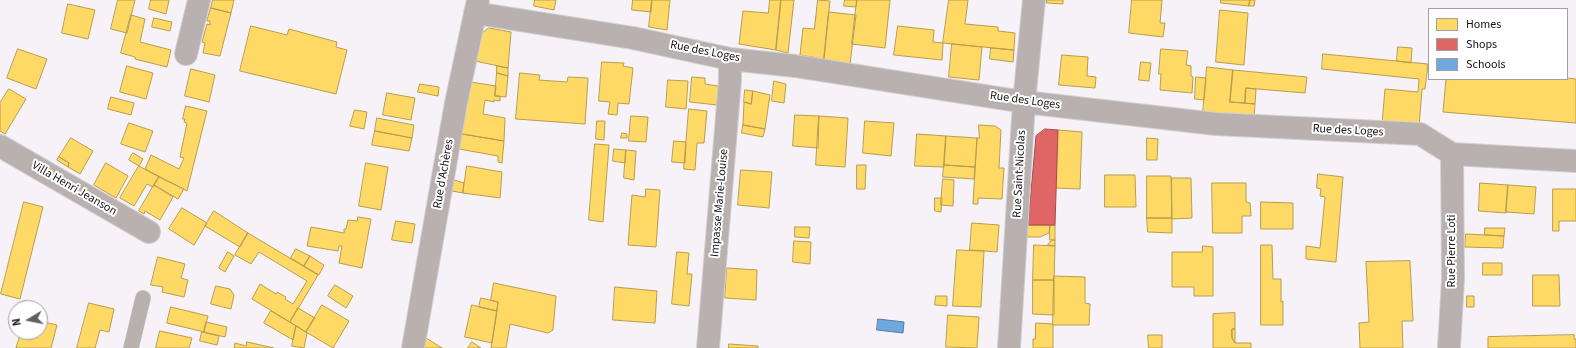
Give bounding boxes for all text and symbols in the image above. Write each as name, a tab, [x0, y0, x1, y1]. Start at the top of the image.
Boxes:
legend	[1428, 8, 1568, 80]
text: Homes	[1466, 16, 1501, 33]
text: Shops	[1466, 36, 1497, 53]
street label: Rue des Loges	[669, 38, 741, 66]
text: Schools	[1466, 56, 1506, 73]
street label: Rue des Loges	[989, 89, 1061, 113]
street label: Rue des Loges	[1312, 122, 1384, 140]
street label: Rue Saint-Nicolas	[1011, 130, 1029, 218]
street label: Rue d'Achères	[431, 138, 457, 210]
street label: Impasse Marie-Louise	[708, 148, 732, 258]
street label: Villa Henri Jeanson	[29, 159, 119, 219]
street label: Rue Pierre Loti	[1445, 215, 1459, 287]
north arrow	[8, 300, 48, 340]
text: N	[9, 317, 25, 327]

